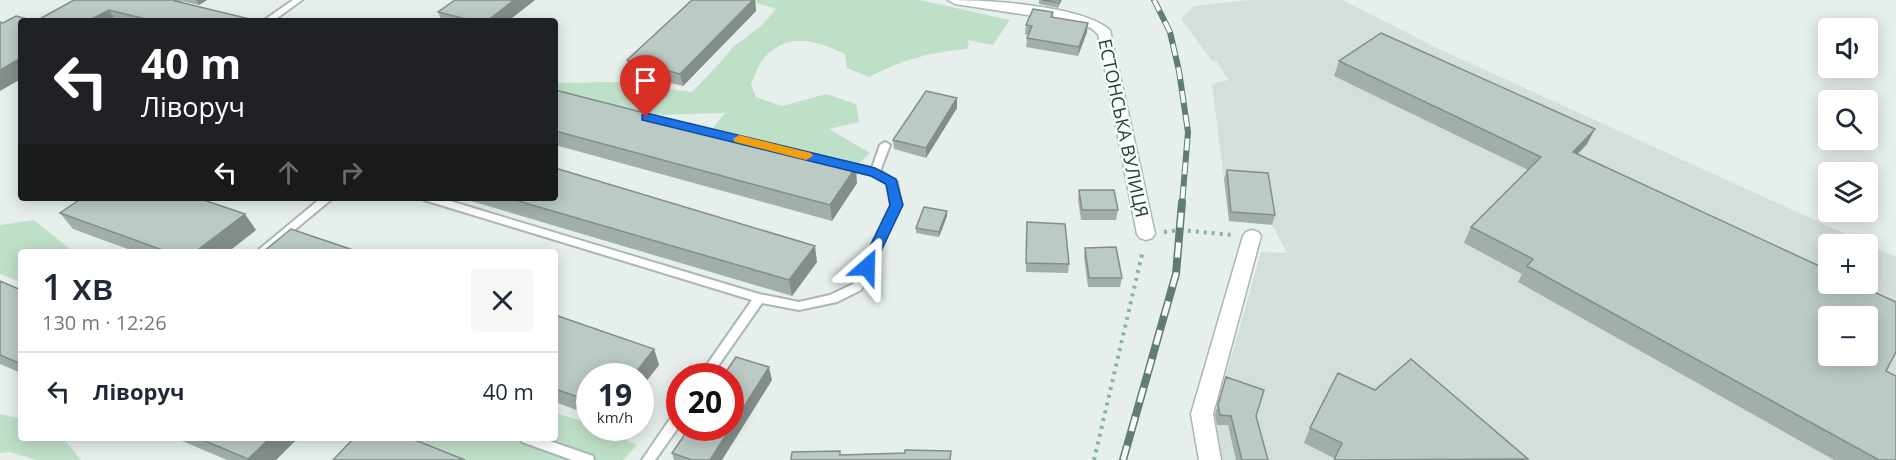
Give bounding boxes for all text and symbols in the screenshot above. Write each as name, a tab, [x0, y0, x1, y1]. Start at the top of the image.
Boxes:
map controls	[1818, 18, 1878, 366]
button: sound	[1818, 18, 1878, 78]
text: 40 m	[141, 34, 241, 91]
street label: ЕСТОНСЬКА ВУЛИЦЯ	[1093, 36, 1155, 220]
icon: left	[42, 42, 120, 120]
pin	[620, 55, 671, 117]
icon: arrive	[629, 64, 662, 97]
text: Ліворуч	[141, 88, 245, 125]
button: search	[1818, 90, 1878, 150]
icon: left	[209, 156, 242, 189]
icon: ahead	[272, 156, 305, 189]
icon: right	[335, 156, 368, 189]
button: layers	[1818, 162, 1878, 222]
button: +	[1818, 234, 1878, 294]
position arrow	[835, 235, 899, 299]
text: 1 хв	[42, 262, 113, 311]
button: close	[471, 269, 534, 332]
button: −	[1818, 306, 1878, 366]
text: 130 m · 12:26	[42, 309, 167, 336]
speed limit sign: 20	[666, 363, 744, 441]
text: 19	[598, 374, 632, 415]
icon: left	[42, 375, 75, 408]
text: Ліворуч	[93, 376, 184, 406]
text: 40 m	[483, 376, 534, 406]
text: km/h	[597, 407, 633, 427]

